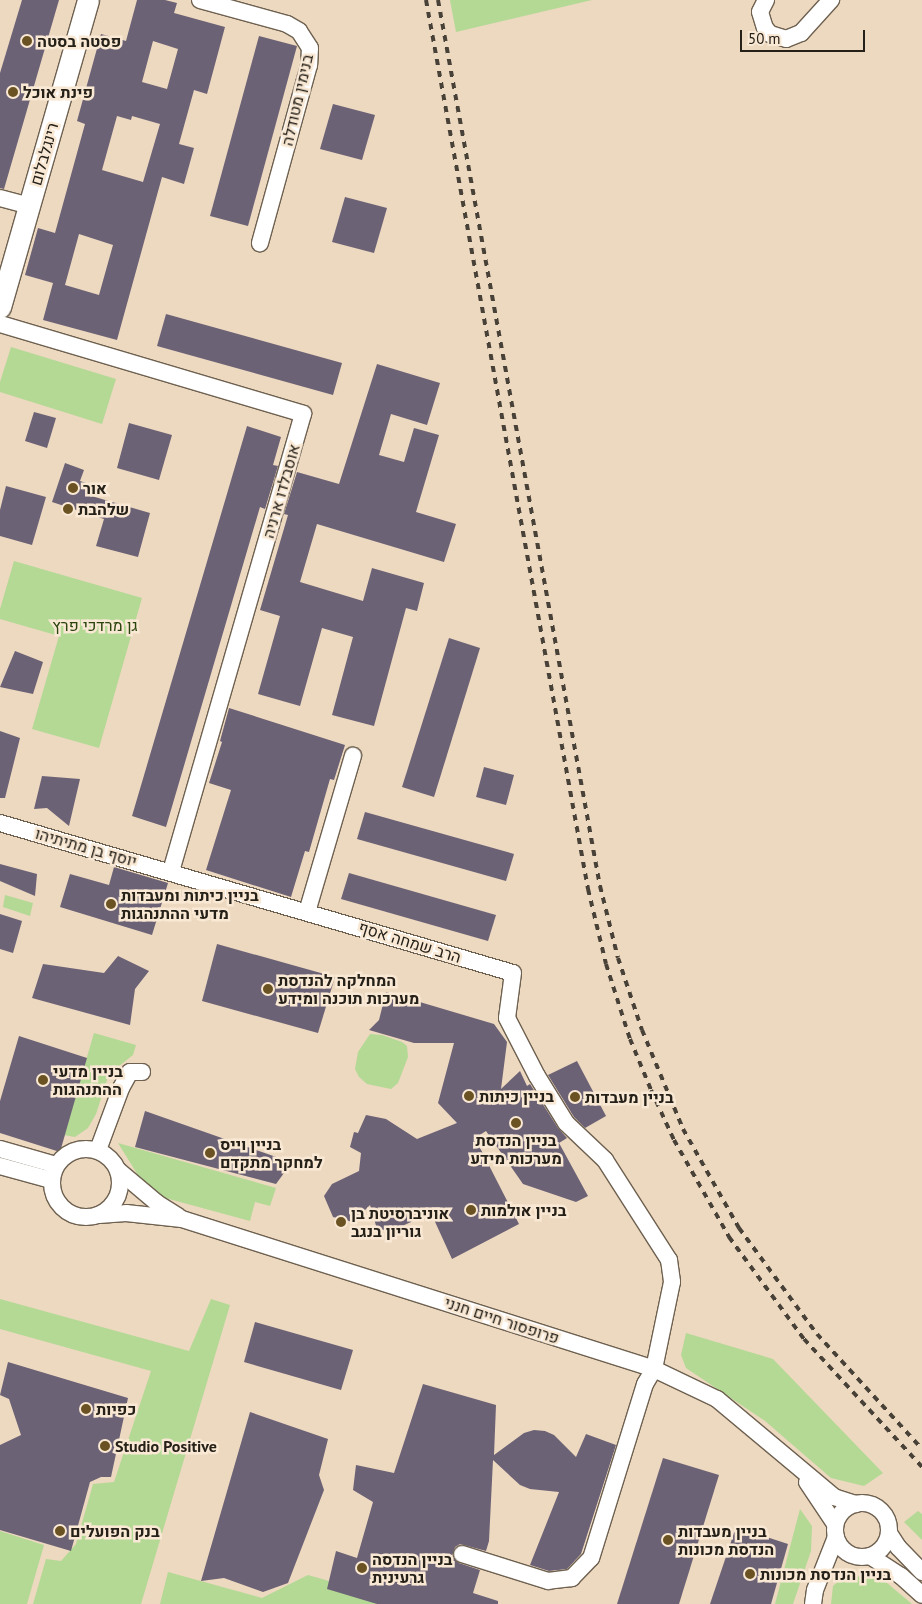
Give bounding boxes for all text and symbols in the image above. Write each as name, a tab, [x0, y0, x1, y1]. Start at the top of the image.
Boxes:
scale bar	[742, 20, 867, 52]
text: 50 m	[748, 29, 781, 48]
place label: פסטה בסטה	[37, 31, 121, 51]
marker: פסטה בסטה	[21, 35, 33, 47]
street label: בנימין מטודלה	[277, 52, 317, 148]
place label: פינת אוכל	[23, 82, 93, 102]
marker: פינת אוכל	[7, 86, 19, 98]
street label: רינגלבלום	[26, 120, 62, 188]
street label: אוסבלדו ארניה	[258, 442, 304, 540]
place label: אור	[83, 478, 107, 498]
marker: אור	[67, 482, 79, 494]
place label: שלהבת	[78, 499, 129, 519]
marker: שלהבת	[62, 503, 74, 515]
park label: גן מרדכי פרץ	[52, 615, 138, 635]
street label: יוסף בן מתיתיהו	[33, 823, 139, 871]
place label: בניין כיתות ומעבדות מדעי ההתנהגות	[121, 885, 259, 923]
marker: בניין כיתות ומעבדות מדעי ההתנהגות	[105, 898, 117, 910]
street label: הרב שמחה אסף	[356, 917, 464, 967]
place label: המחלקה להנדסת מערכות תוכנה ומידע	[278, 970, 419, 1008]
marker: המחלקה להנדסת מערכות תוכנה ומידע	[262, 983, 274, 995]
place label: בניין מדעי ההתנהגות	[53, 1061, 123, 1099]
marker: בניין מדעי ההתנהגות	[37, 1074, 49, 1086]
place label: בניין כיתות	[479, 1086, 554, 1106]
place label: בניין מעבדות	[585, 1087, 674, 1107]
marker: בניין כיתות	[463, 1090, 475, 1102]
marker: בניין מעבדות	[569, 1091, 581, 1103]
marker: בניין הנדסת מערכות מידע	[510, 1117, 522, 1129]
place label: בניין הנדסת מערכות מידע	[470, 1130, 562, 1168]
place label: בניין וייס למחקר מתקדם	[220, 1134, 323, 1172]
marker: בניין וייס למחקר מתקדם	[204, 1147, 216, 1159]
place label: בניין אולמות	[481, 1200, 566, 1220]
place label: אוניברסיטת בן גוריון בנגב	[351, 1203, 449, 1241]
marker: בניין אולמות	[465, 1204, 477, 1216]
marker: אוניברסיטת בן גוריון בנגב	[335, 1216, 347, 1228]
street label: פרופסור חיים חנני	[442, 1292, 562, 1348]
place label: כפיות	[96, 1399, 136, 1419]
marker: כפיות	[80, 1403, 92, 1415]
place label: Studio Positive	[115, 1436, 217, 1456]
marker: Studio Positive	[99, 1440, 111, 1452]
place label: בנק הפועלים	[70, 1521, 160, 1541]
place label: בניין מעבדות הנדסת מכונות	[678, 1521, 774, 1559]
marker: בנק הפועלים	[54, 1525, 66, 1537]
marker: בניין מעבדות הנדסת מכונות	[662, 1534, 674, 1546]
place label: בניין הנדסה גרעינית	[372, 1549, 453, 1587]
marker: בניין הנדסה גרעינית	[356, 1562, 368, 1574]
place label: בניין הנדסת מכונות	[760, 1564, 891, 1584]
marker: בניין הנדסת מכונות	[744, 1568, 756, 1580]

